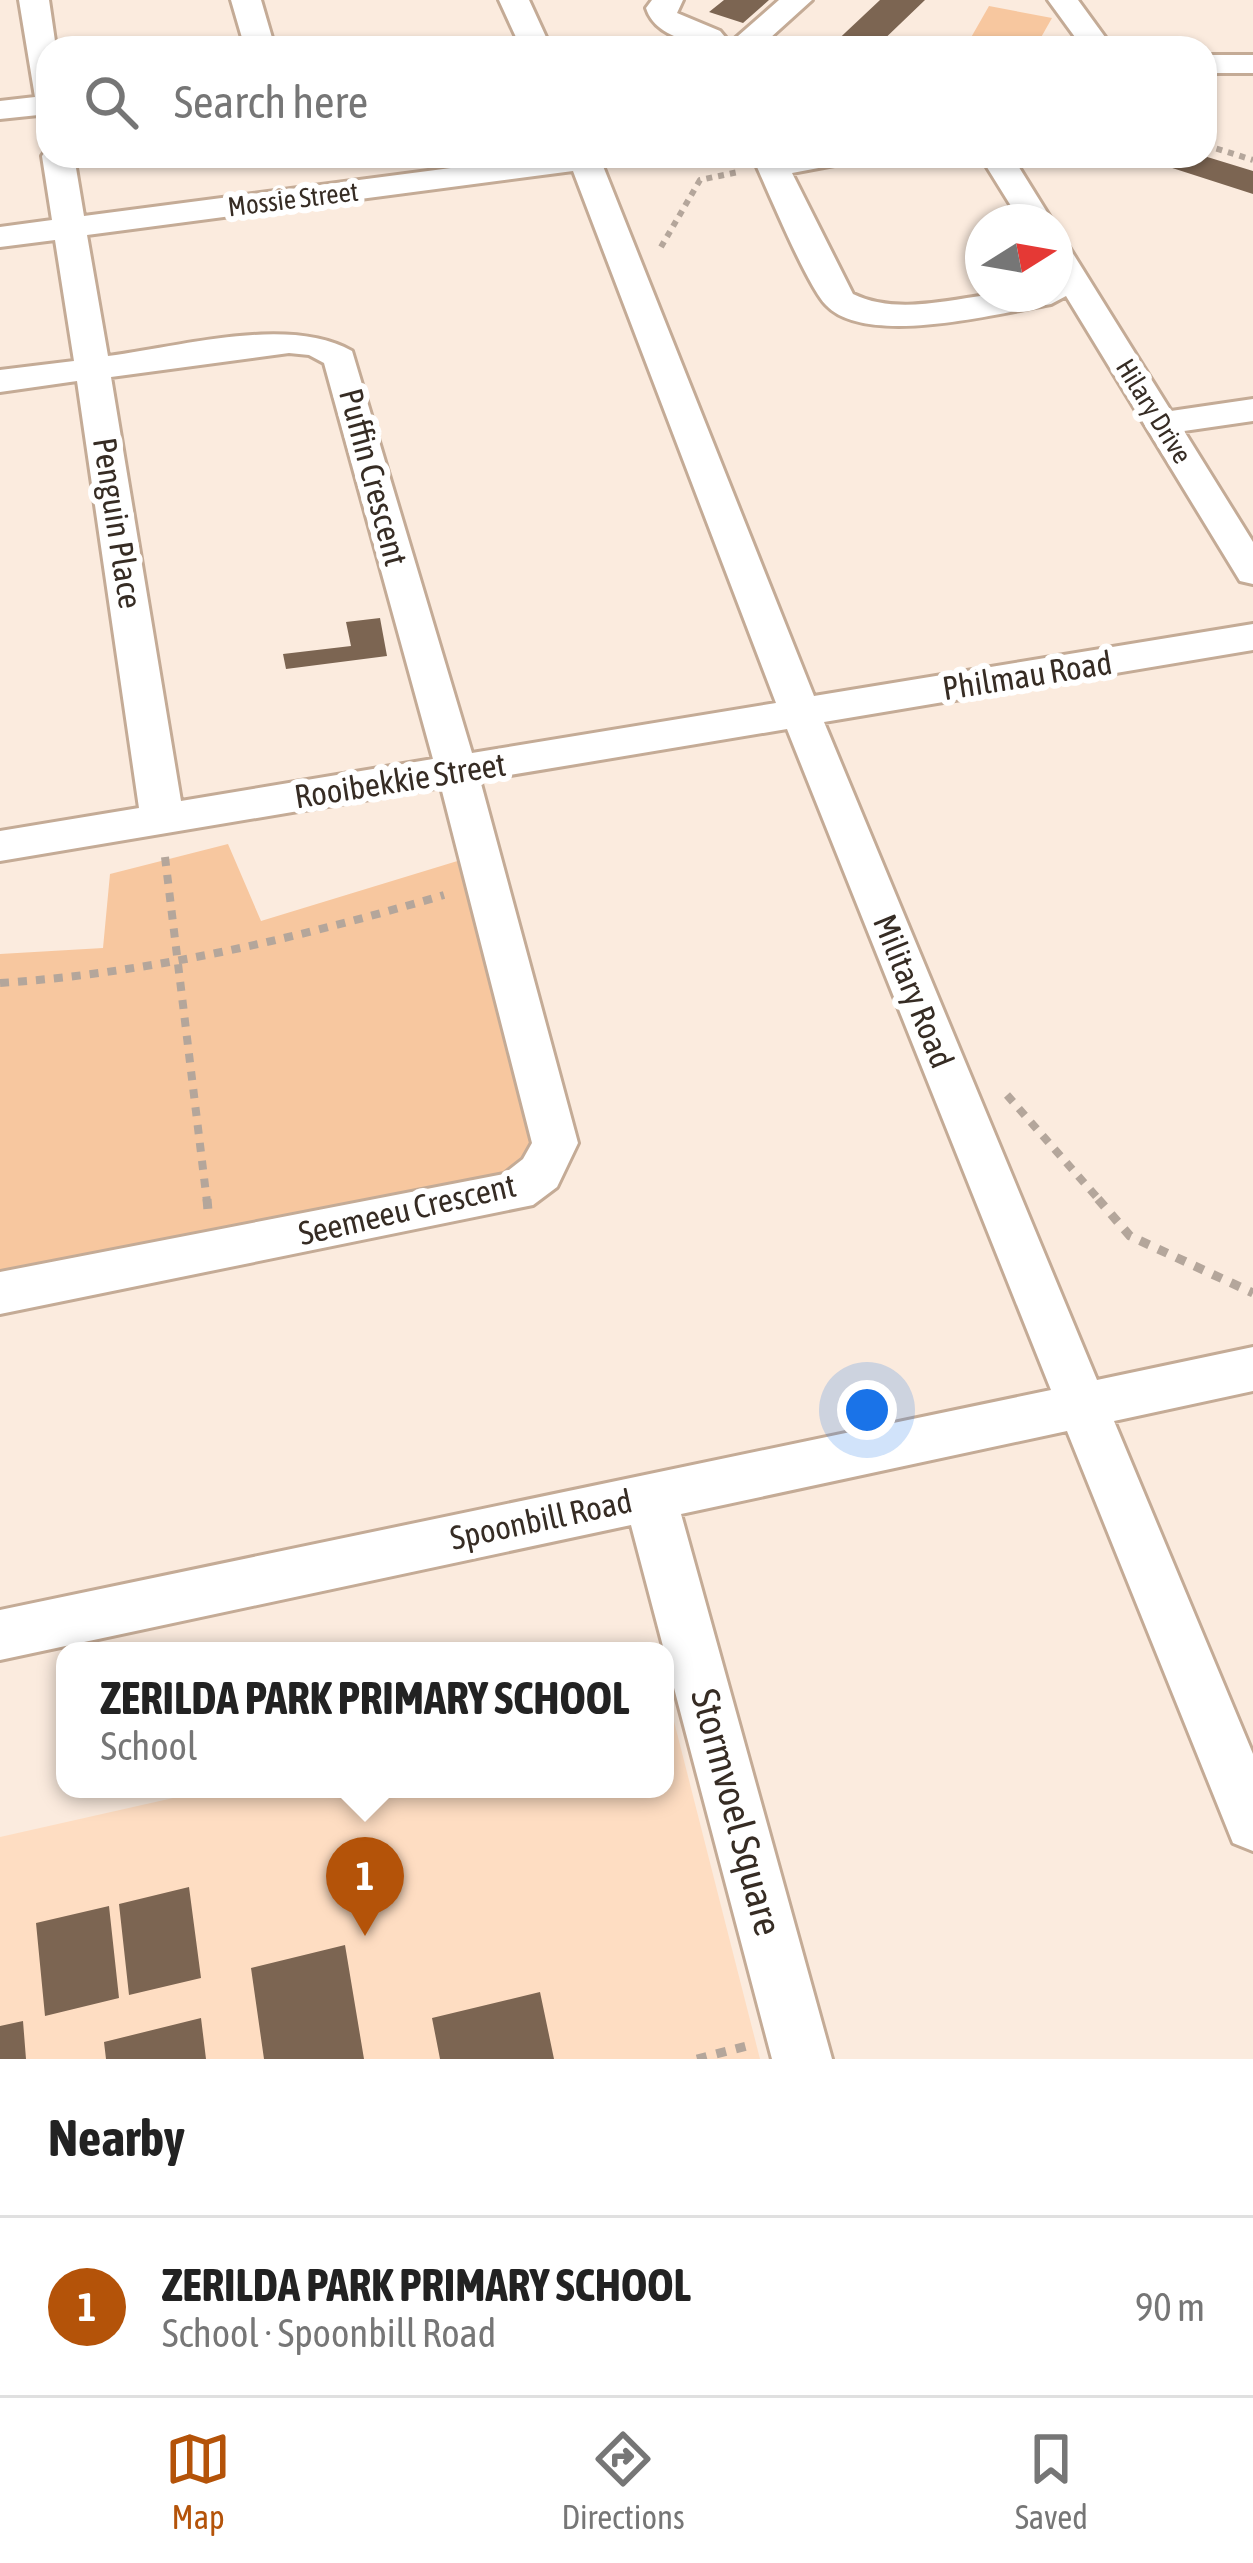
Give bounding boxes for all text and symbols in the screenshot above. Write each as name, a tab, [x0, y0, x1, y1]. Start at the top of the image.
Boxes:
search box	[36, 36, 1217, 168]
icon: search	[78, 69, 144, 135]
text: Search here	[174, 76, 368, 128]
street label: Mossie Street	[226, 176, 360, 222]
north arrow	[965, 204, 1073, 312]
street label: Hilary Drive	[1110, 353, 1198, 469]
street label: Puffin Crescent	[332, 384, 416, 570]
street label: Penguin Place	[86, 435, 150, 611]
street label: Philmau Road	[940, 643, 1114, 707]
street label: Rooibekkie Street	[292, 745, 508, 815]
street label: Military Road	[866, 909, 962, 1073]
street label: Seemeeu Crescent	[295, 1166, 519, 1252]
your location	[837, 1380, 897, 1440]
street label: Spoonbill Road	[447, 1481, 635, 1557]
popup	[56, 1642, 674, 1798]
text: ZERILDA PARK PRIMARY SCHOOL	[101, 1672, 629, 1724]
street label: Stormvoel Square	[683, 1684, 791, 1940]
text: School	[101, 1724, 197, 1768]
pin: 1	[326, 1837, 404, 1936]
text: Nearby	[48, 2108, 185, 2167]
text: ZERILDA PARK PRIMARY SCHOOL	[162, 2259, 691, 2311]
text: 1	[78, 2285, 96, 2329]
text: 90 m	[1135, 2285, 1205, 2329]
text: School · Spoonbill Road	[162, 2311, 496, 2355]
tab: Map	[165, 2426, 231, 2536]
tab: Directions	[561, 2426, 685, 2536]
tab: Saved	[1015, 2426, 1088, 2536]

